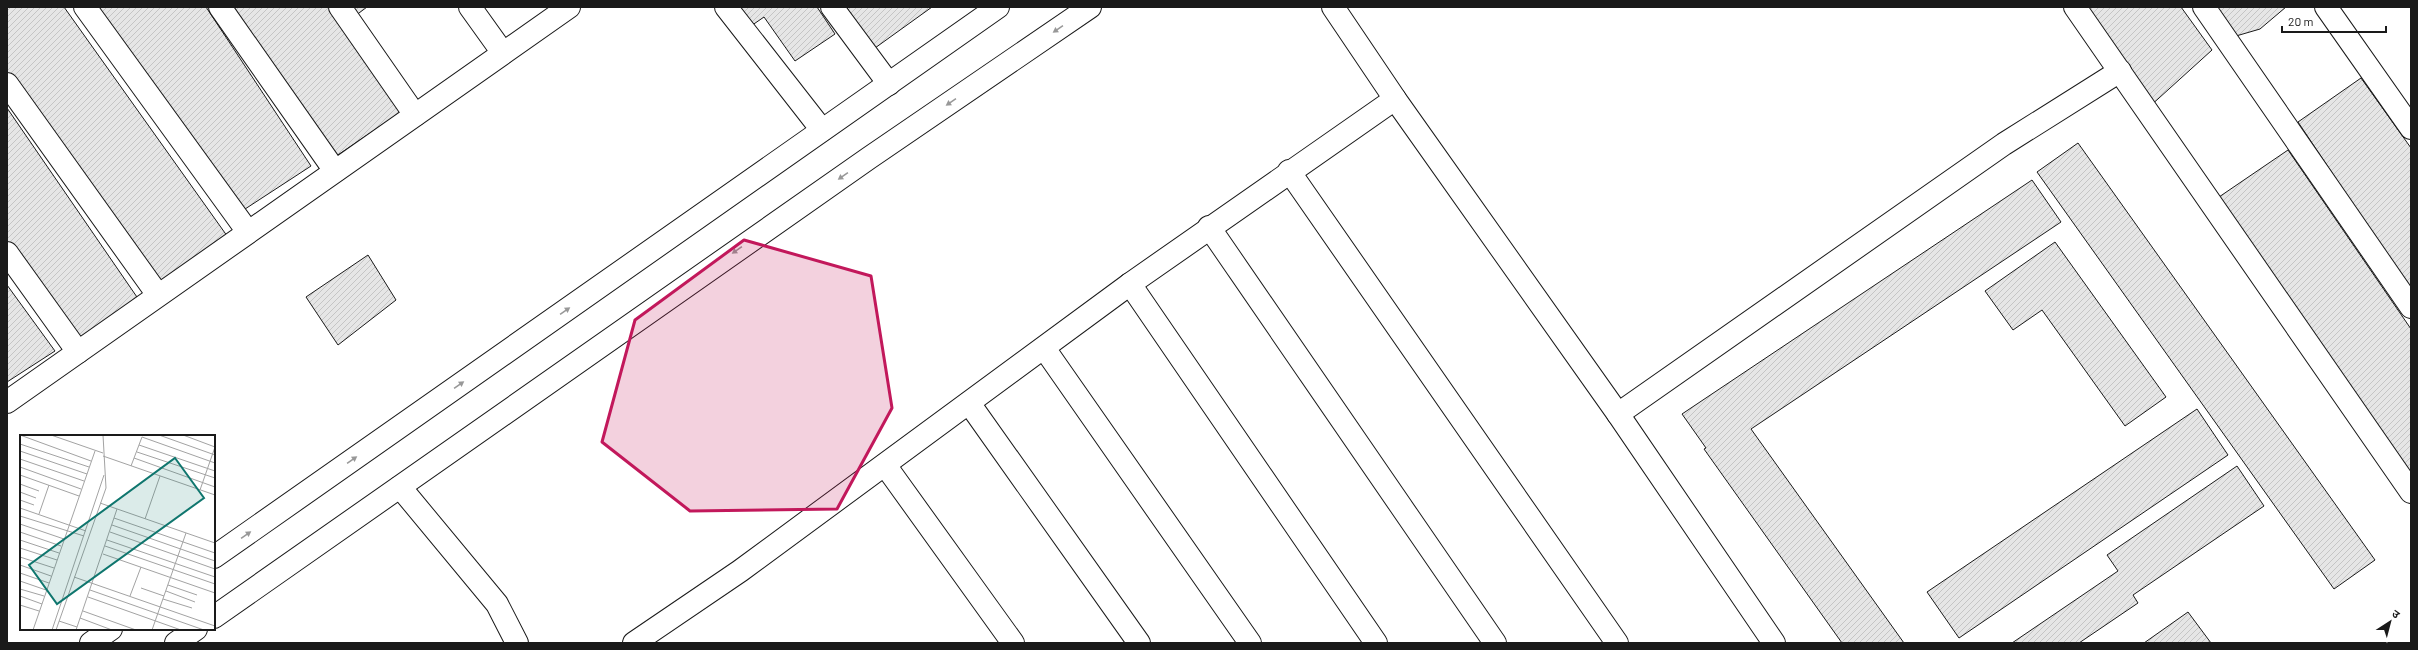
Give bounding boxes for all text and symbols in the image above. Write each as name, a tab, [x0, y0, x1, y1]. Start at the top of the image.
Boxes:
scale bar	[2282, 8, 2386, 34]
text: 20 m	[2288, 14, 2314, 28]
one-way arrow	[1053, 25, 1063, 33]
one-way arrow	[945, 98, 956, 106]
one-way arrow	[838, 172, 849, 180]
one-way arrow	[732, 246, 742, 254]
one-way arrow	[560, 307, 570, 315]
one-way arrow	[454, 381, 464, 389]
inset map	[20, 435, 215, 630]
one-way arrow	[347, 456, 358, 464]
one-way arrow	[241, 531, 251, 539]
north arrow	[2370, 602, 2410, 642]
text: उ	[2390, 606, 2403, 621]

